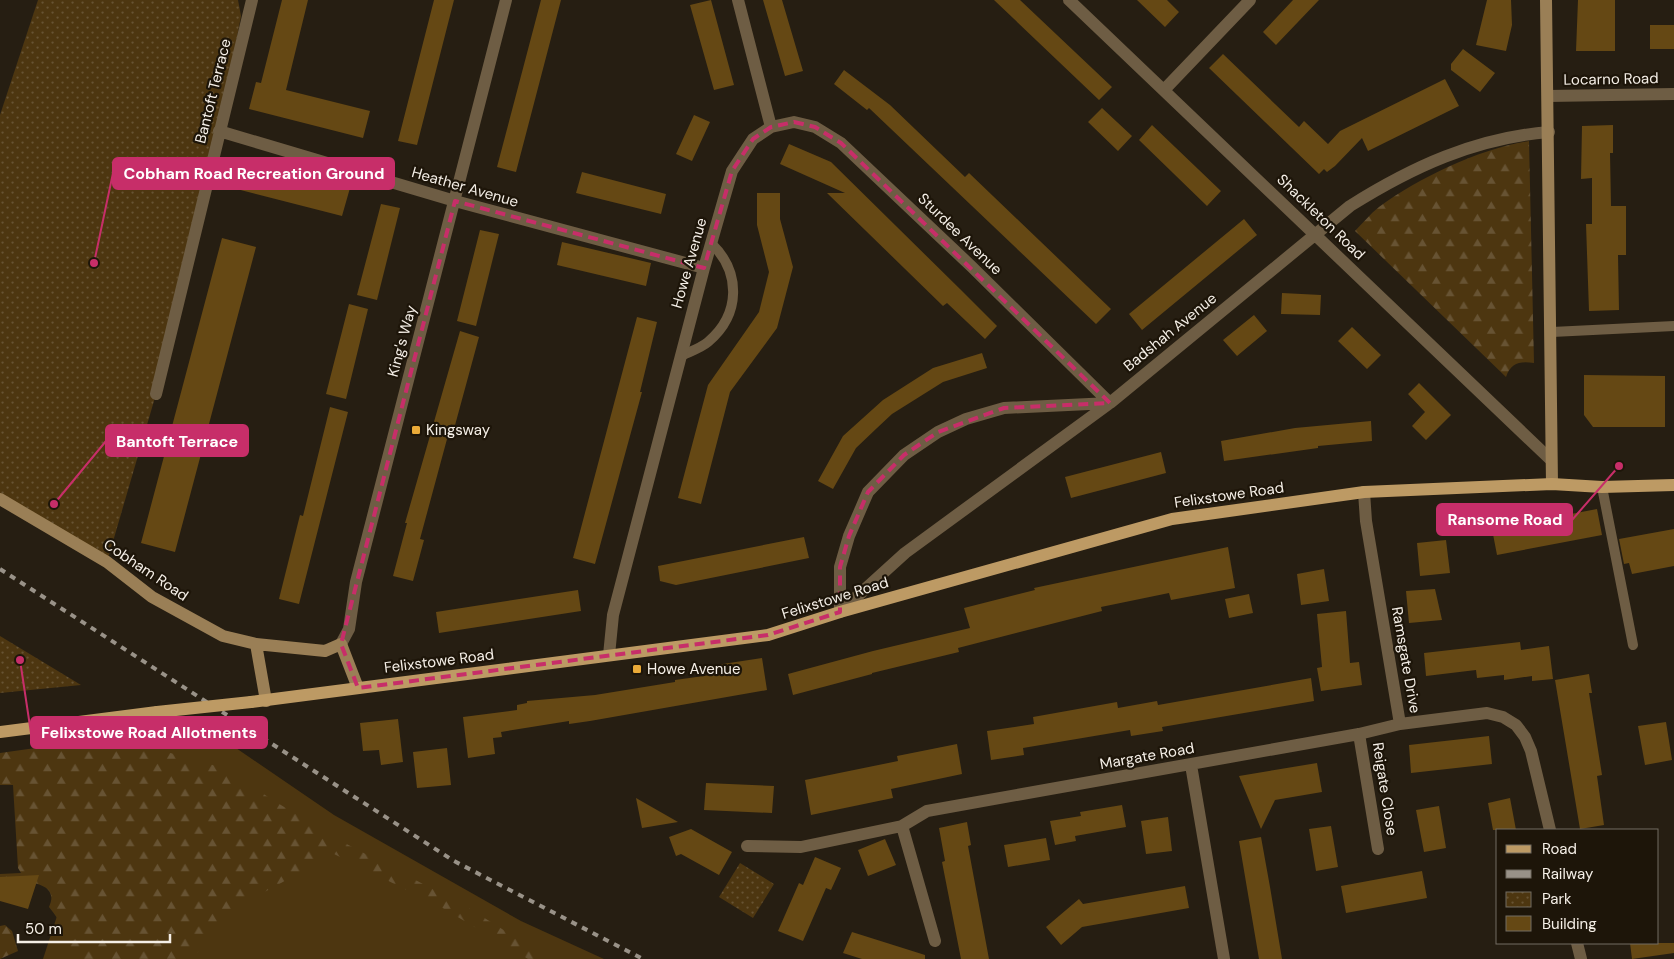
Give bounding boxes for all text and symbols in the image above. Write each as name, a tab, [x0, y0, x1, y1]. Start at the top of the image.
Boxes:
street label: Bantoft Terrace	[190, 37, 236, 145]
street label: Locarno Road	[1563, 68, 1659, 90]
callout: Cobham Road Recreation Ground	[113, 158, 394, 189]
street label: Heather Avenue	[409, 162, 521, 212]
text: Cobham Road Recreation Ground	[124, 163, 384, 184]
street label: Shackleton Road	[1273, 170, 1369, 264]
street label: Sturdee Avenue	[914, 189, 1006, 279]
street label: Howe Avenue	[667, 215, 711, 311]
street label: Badshah Avenue	[1119, 288, 1221, 376]
street label: King's Way	[383, 302, 421, 379]
place label: Kingsway	[426, 420, 491, 440]
marker: Kingsway	[410, 424, 422, 436]
callout: Bantoft Terrace	[106, 425, 248, 456]
text: Bantoft Terrace	[116, 431, 238, 452]
street label: Felixstowe Road	[1173, 477, 1285, 513]
callout: Ransome Road	[1437, 504, 1572, 535]
text: Ransome Road	[1448, 509, 1562, 530]
street label: Cobham Road	[100, 534, 192, 606]
street label: Felixstowe Road	[779, 572, 891, 624]
street label: Ramsgate Drive	[1387, 605, 1425, 715]
street label: Felixstowe Road	[383, 644, 495, 678]
place label: Howe Avenue	[647, 659, 740, 679]
marker: Howe Avenue	[631, 663, 643, 675]
callout: Felixstowe Road Allotments	[31, 717, 267, 748]
text: Felixstowe Road Allotments	[41, 722, 257, 743]
street label: Margate Road	[1098, 738, 1196, 774]
street label: Reigate Close	[1368, 741, 1402, 837]
legend	[1496, 829, 1659, 944]
text: Road	[1542, 839, 1577, 859]
text: Railway	[1542, 864, 1594, 884]
text: Park	[1542, 889, 1572, 909]
scale bar	[18, 912, 170, 944]
text: Building	[1542, 914, 1597, 934]
text: 50 m	[25, 919, 62, 939]

